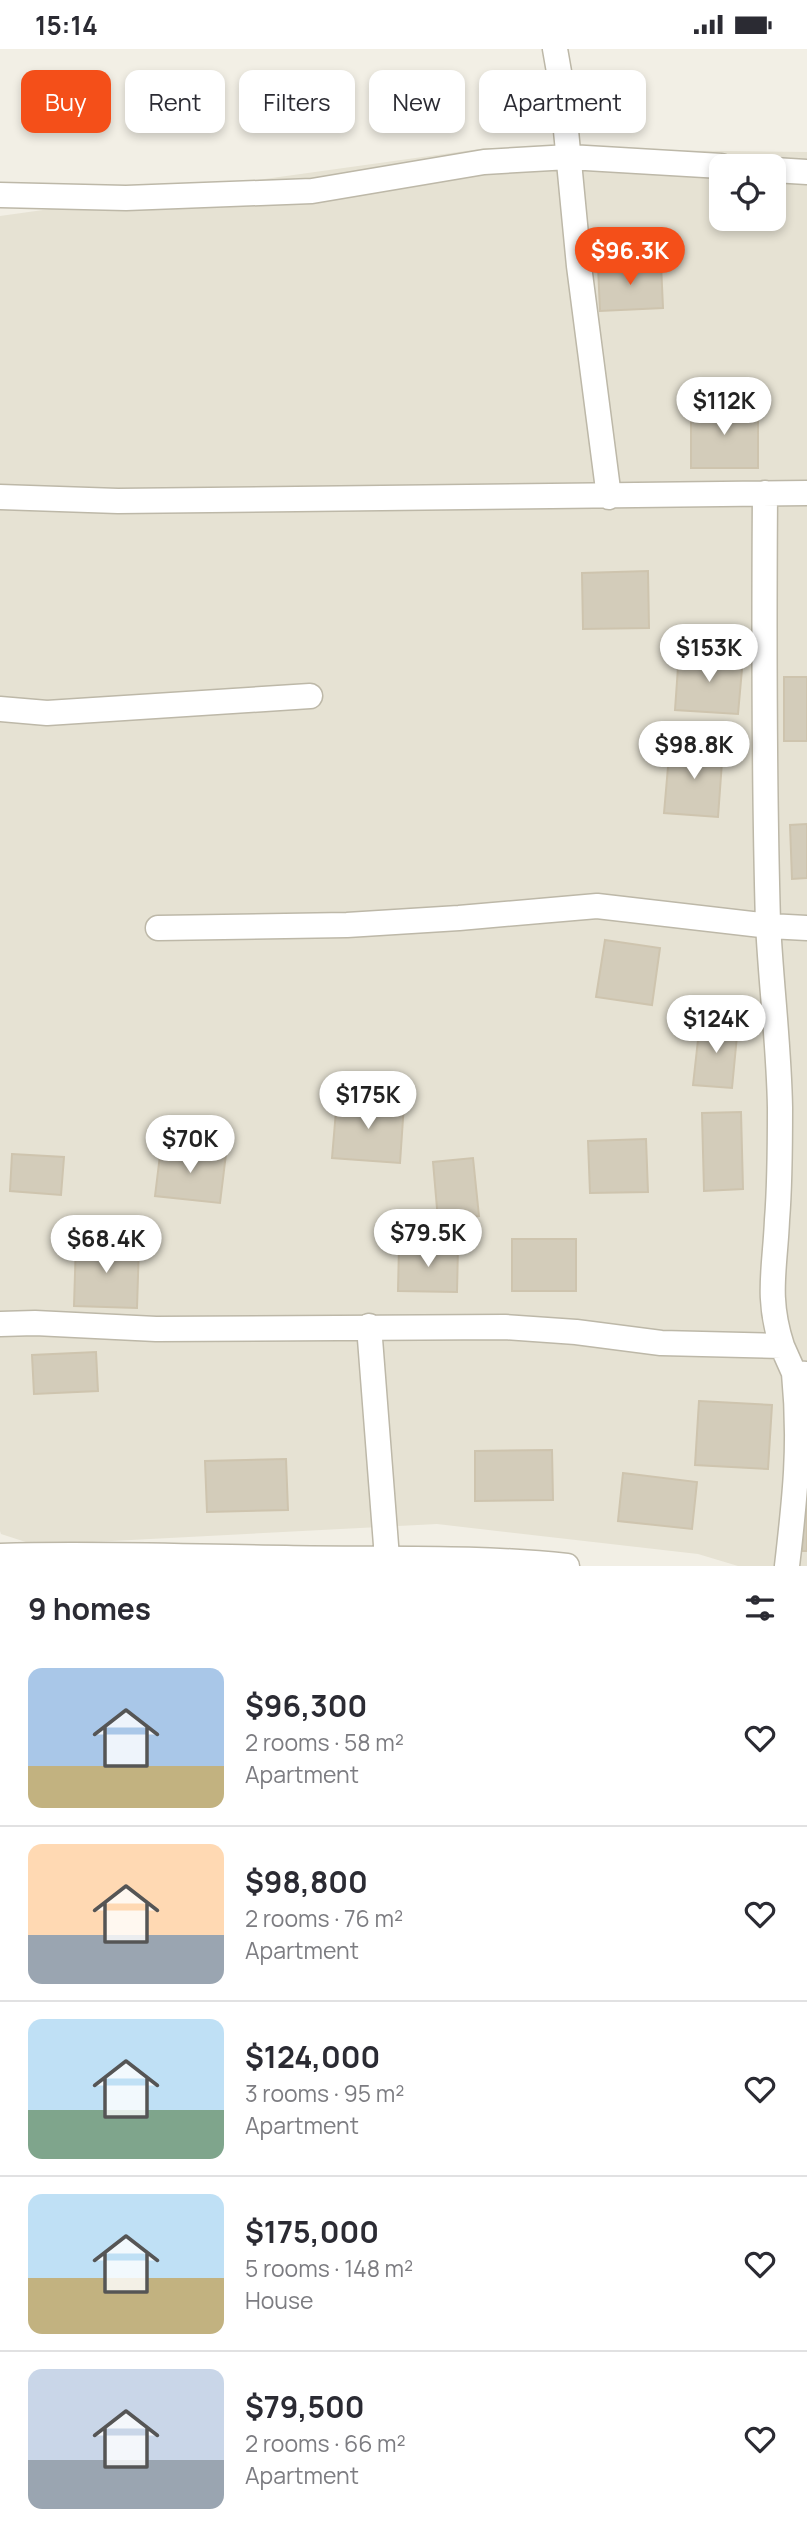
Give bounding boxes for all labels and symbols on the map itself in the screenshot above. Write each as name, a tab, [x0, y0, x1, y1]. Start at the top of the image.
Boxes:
pin: $96.3K	[573, 227, 687, 287]
pin: $112K	[675, 377, 773, 437]
pin: $153K	[660, 625, 758, 684]
pin: $98.8K	[637, 721, 751, 781]
pin: $124K	[667, 995, 765, 1055]
pin: $175K	[319, 1072, 417, 1131]
pin: $70K	[149, 1115, 231, 1175]
pin: $79.5K	[371, 1209, 485, 1269]
pin: $68.4K	[49, 1215, 163, 1275]

